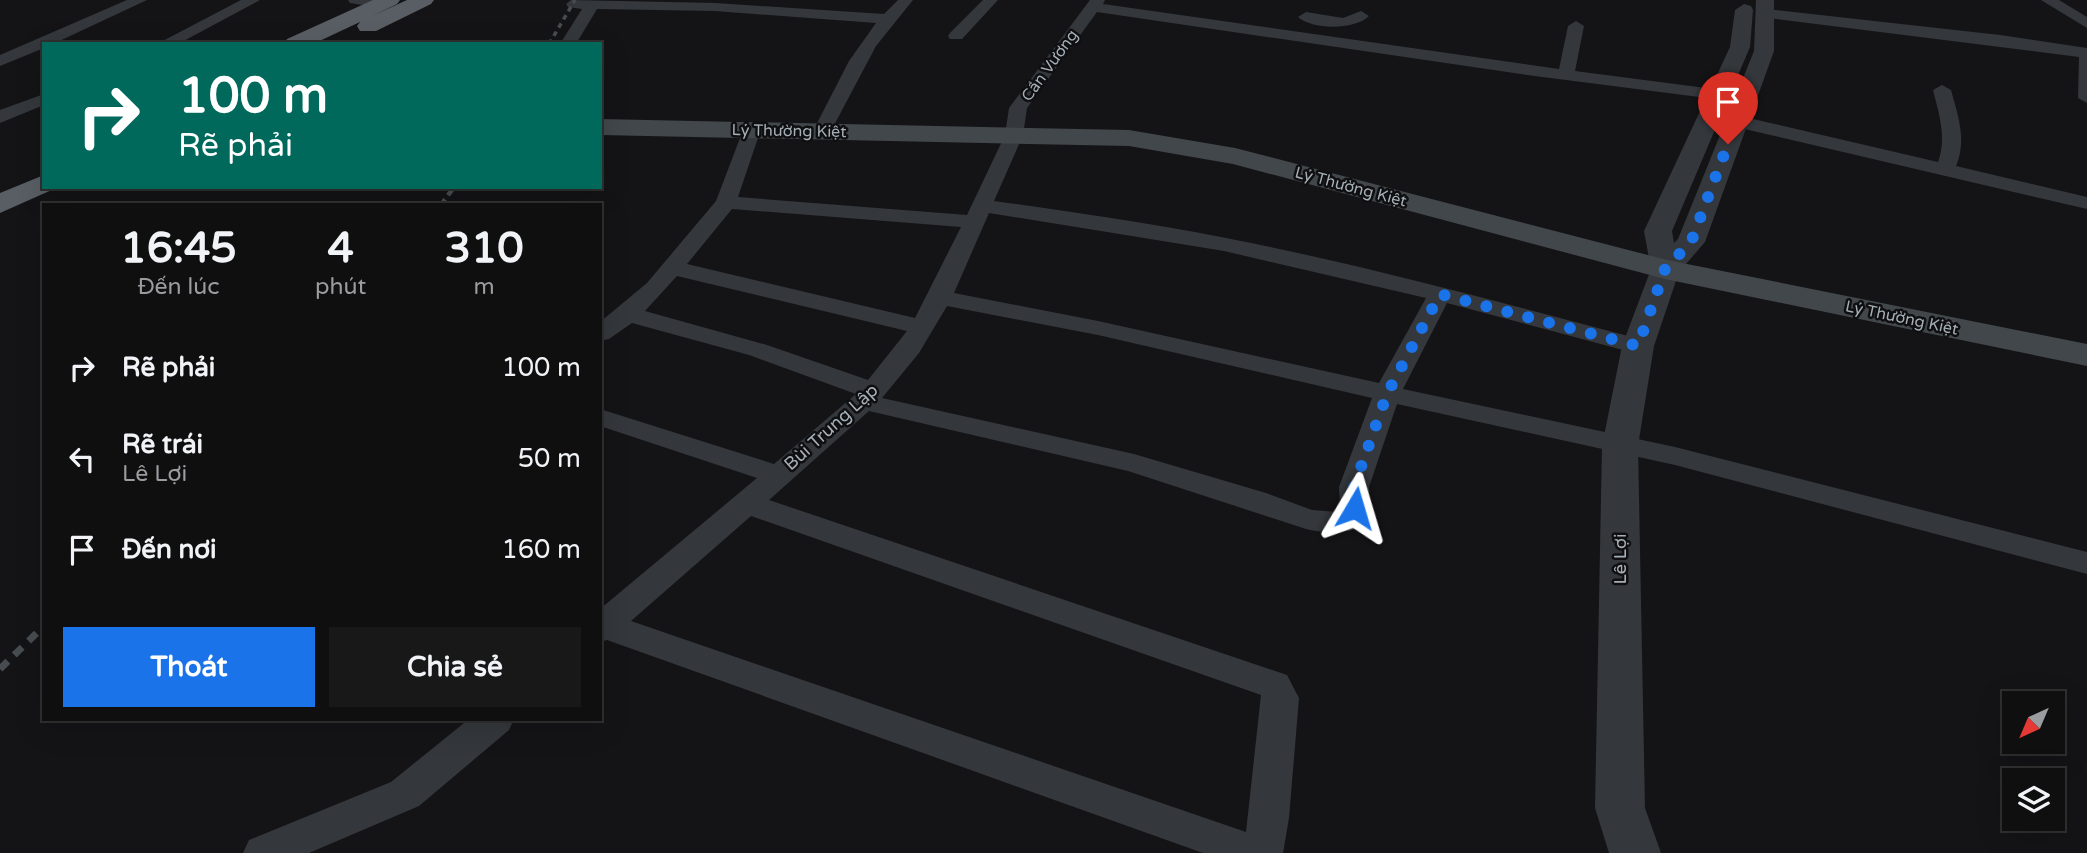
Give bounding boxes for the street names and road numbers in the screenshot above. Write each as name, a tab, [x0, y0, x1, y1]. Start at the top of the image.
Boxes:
street label: Cần Vương	[1017, 26, 1083, 105]
street label: Lý Thường Kiệt	[731, 120, 847, 142]
street label: Lý Thường Kiệt	[1293, 162, 1409, 211]
street label: Lý Thường Kiệt	[1844, 296, 1960, 340]
street label: Bùi Trung Lập	[779, 379, 883, 475]
street label: Lê Lợi	[1609, 533, 1631, 585]

